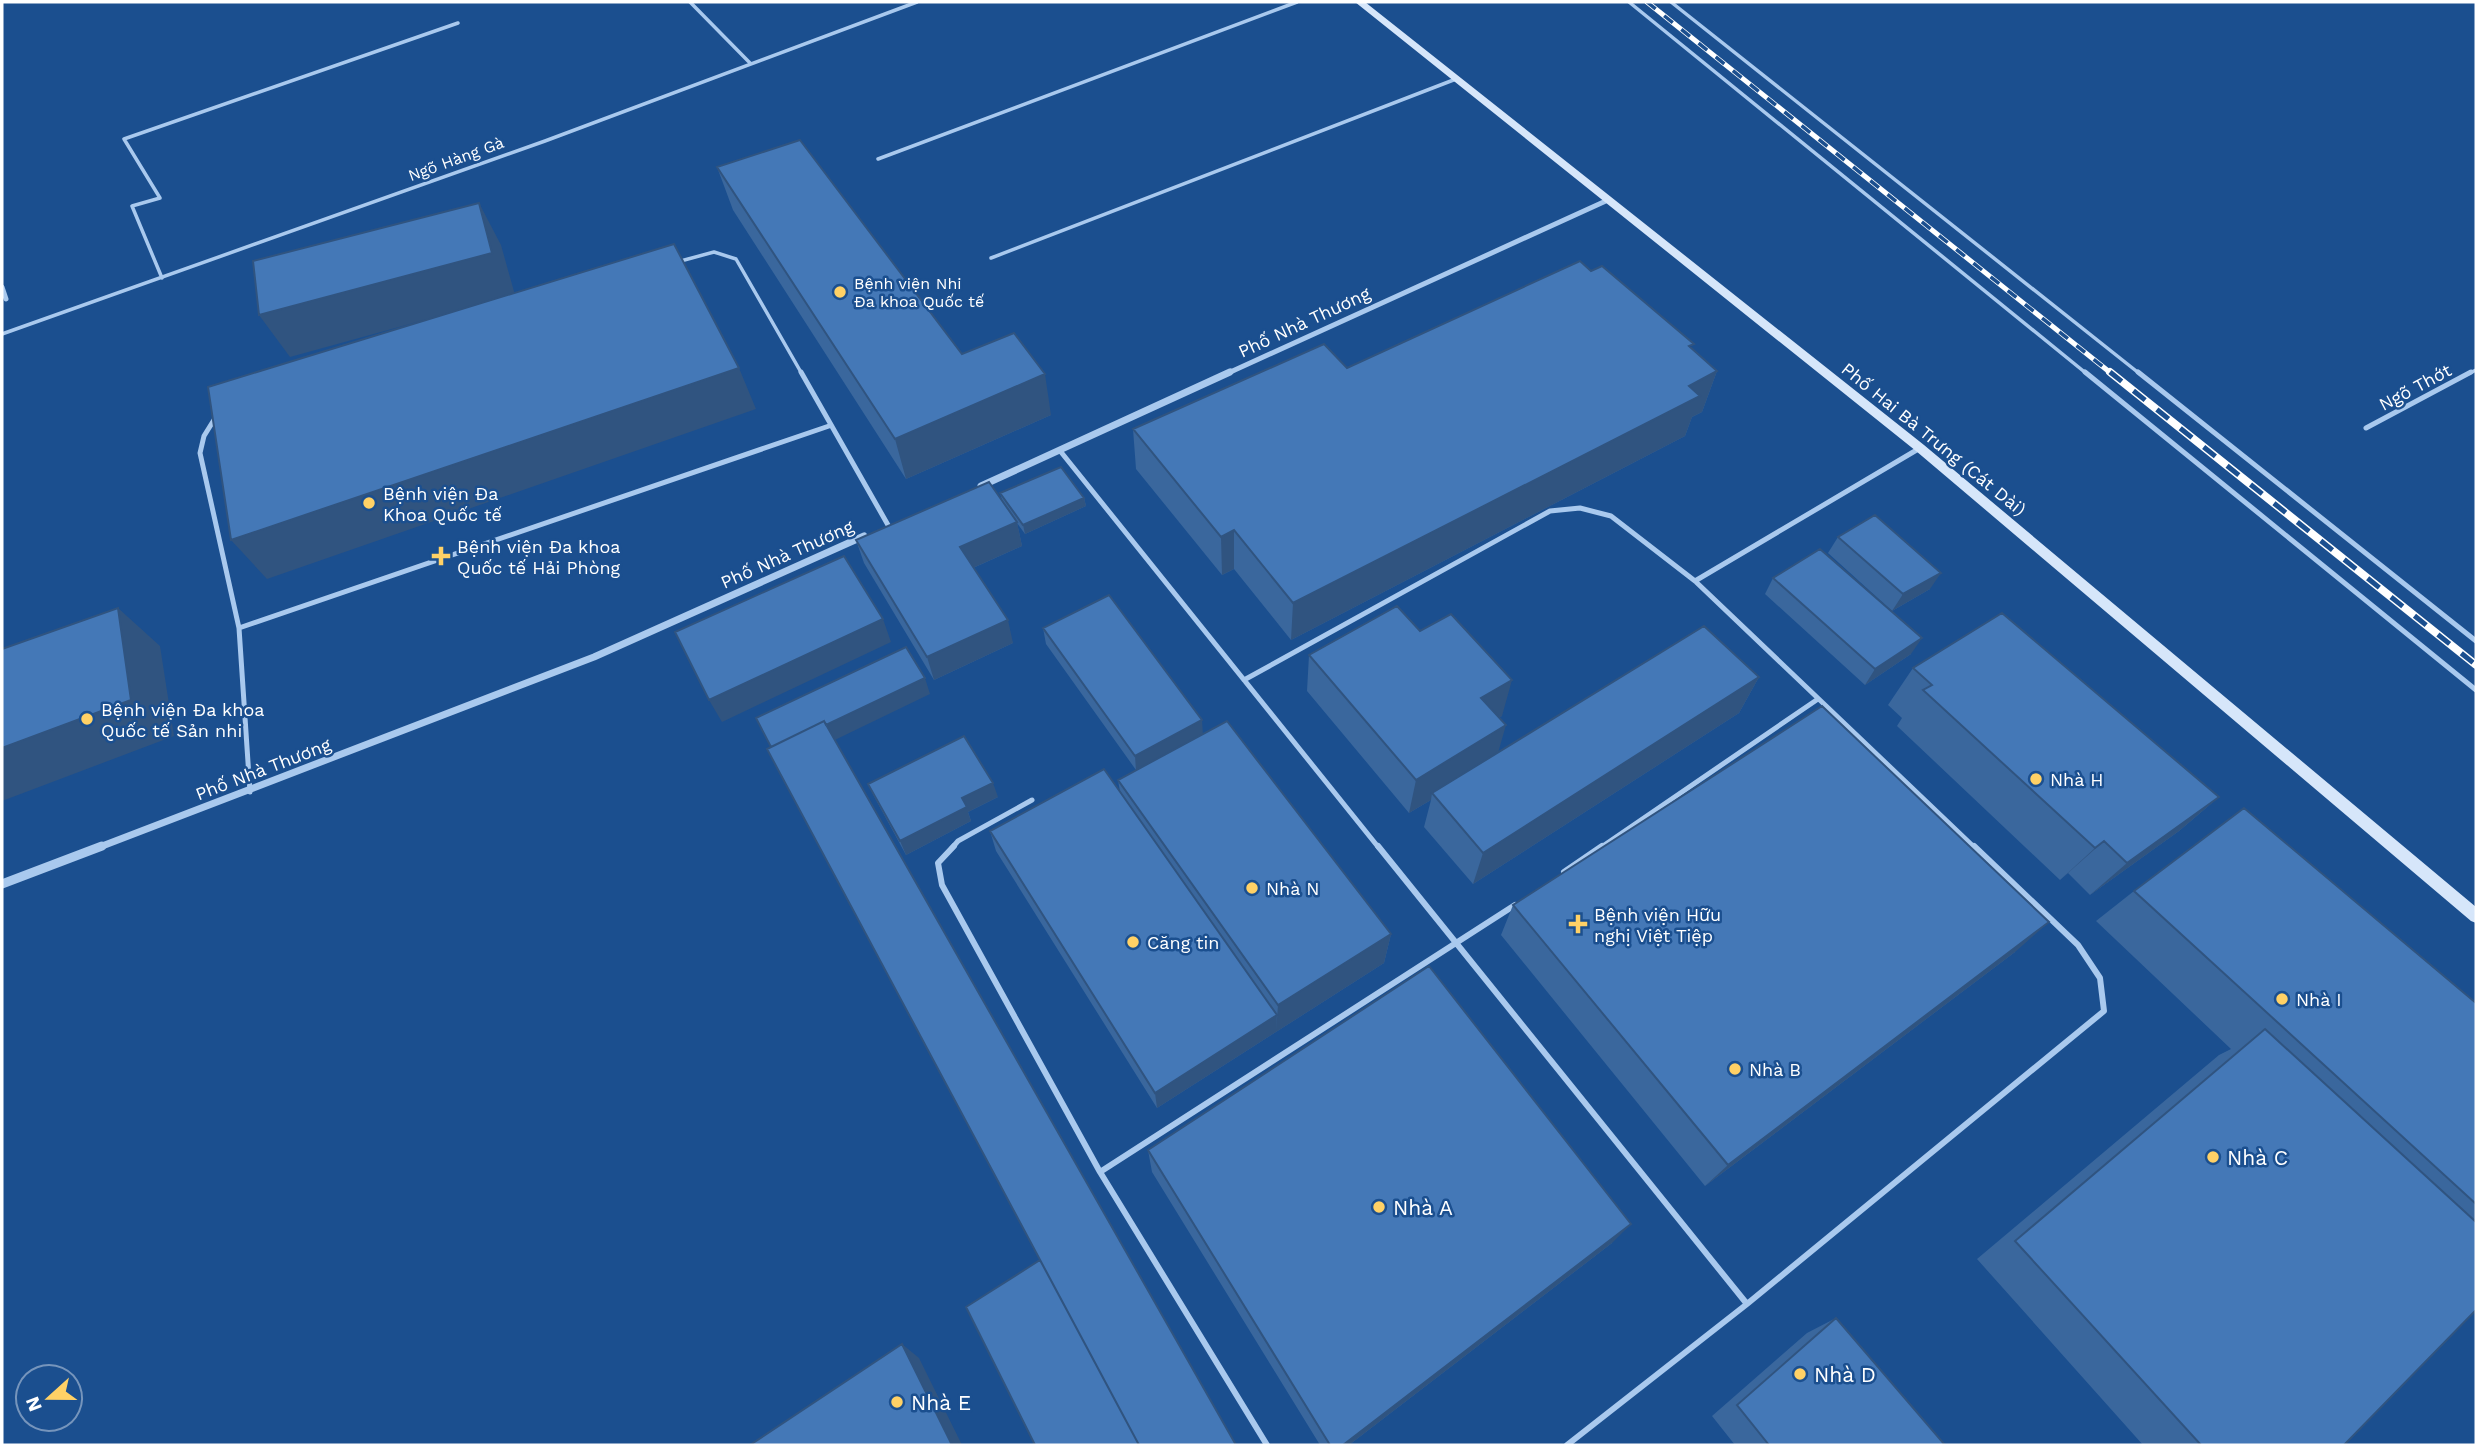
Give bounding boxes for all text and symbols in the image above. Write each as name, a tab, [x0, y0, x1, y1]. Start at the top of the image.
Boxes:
street label: Ngõ Hàng Gà	[406, 133, 506, 185]
place label: Bệnh viện Nhi Đa khoa Quốc tế	[854, 274, 984, 311]
street label: Phố Nhà Thương	[1235, 282, 1374, 362]
marker: Bệnh viện Nhi Đa khoa Quốc tế	[832, 284, 848, 300]
street label: Phố Hai Bà Trưng (Cát Dài)	[1838, 358, 2030, 520]
street label: Ngõ Thớt	[2375, 359, 2455, 415]
place label: Bệnh viện Đa Khoa Quốc tế	[383, 483, 502, 525]
marker: Bệnh viện Đa Khoa Quốc tế	[361, 495, 377, 511]
street label: Phố Nhà Thương	[717, 515, 857, 593]
place label: Bệnh viện Đa khoa Quốc tế Hải Phòng	[457, 536, 621, 578]
marker: Bệnh viện Đa khoa Quốc tế Hải Phòng	[431, 546, 451, 566]
place label: Bệnh viện Đa khoa Quốc tế Sản nhi	[101, 699, 264, 741]
marker: Bệnh viện Đa khoa Quốc tế Sản nhi	[79, 711, 95, 727]
street label: Phố Nhà Thương	[192, 733, 334, 804]
place label: Nhà H	[2050, 769, 2103, 790]
marker: Nhà H	[2028, 771, 2044, 787]
place label: Nhà N	[1266, 878, 1319, 899]
marker: Nhà N	[1244, 880, 1260, 896]
place label: Bệnh viện Hữu nghị Việt Tiệp	[1594, 904, 1721, 946]
marker: Bệnh viện Hữu nghị Việt Tiệp	[1568, 914, 1588, 934]
place label: Căng tin	[1147, 932, 1220, 953]
marker: Căng tin	[1125, 934, 1141, 950]
place label: Nhà I	[2296, 989, 2342, 1010]
marker: Nhà I	[2274, 991, 2290, 1007]
place label: Nhà B	[1749, 1059, 1801, 1080]
marker: Nhà B	[1727, 1061, 1743, 1077]
place label: Nhà C	[2227, 1145, 2288, 1170]
marker: Nhà C	[2205, 1149, 2221, 1165]
place label: Nhà A	[1393, 1195, 1453, 1220]
marker: Nhà A	[1371, 1199, 1387, 1215]
place label: Nhà D	[1814, 1362, 1876, 1387]
north arrow	[14, 1363, 84, 1433]
marker: Nhà D	[1792, 1366, 1808, 1382]
place label: Nhà E	[911, 1390, 971, 1415]
text: N	[20, 1393, 47, 1415]
marker: Nhà E	[889, 1394, 905, 1410]

